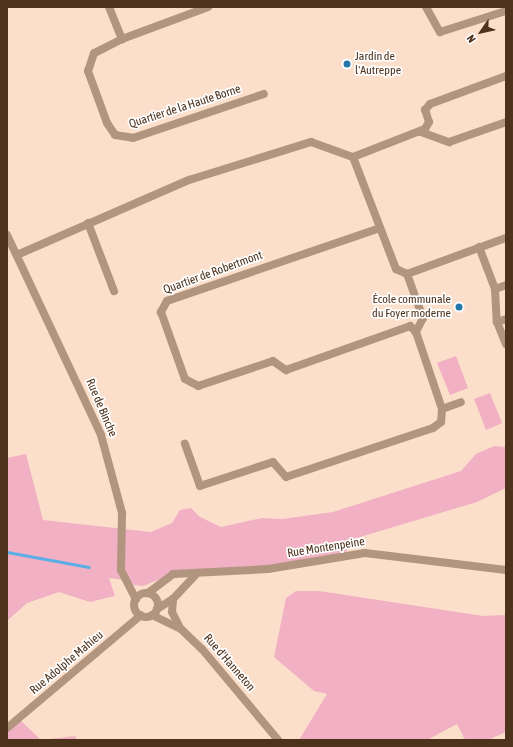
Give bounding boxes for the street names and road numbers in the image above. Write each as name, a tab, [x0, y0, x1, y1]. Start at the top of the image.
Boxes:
street label: Quartier de la Haute Borne	[127, 82, 243, 132]
street label: Quartier de Robertmont	[161, 248, 265, 298]
street label: Rue de Binche	[82, 377, 120, 439]
street label: Rue Montenpeine	[286, 535, 366, 561]
street label: Rue Adolphe Mahieu	[27, 628, 107, 698]
street label: Rue d'Hanneton	[200, 631, 258, 695]

